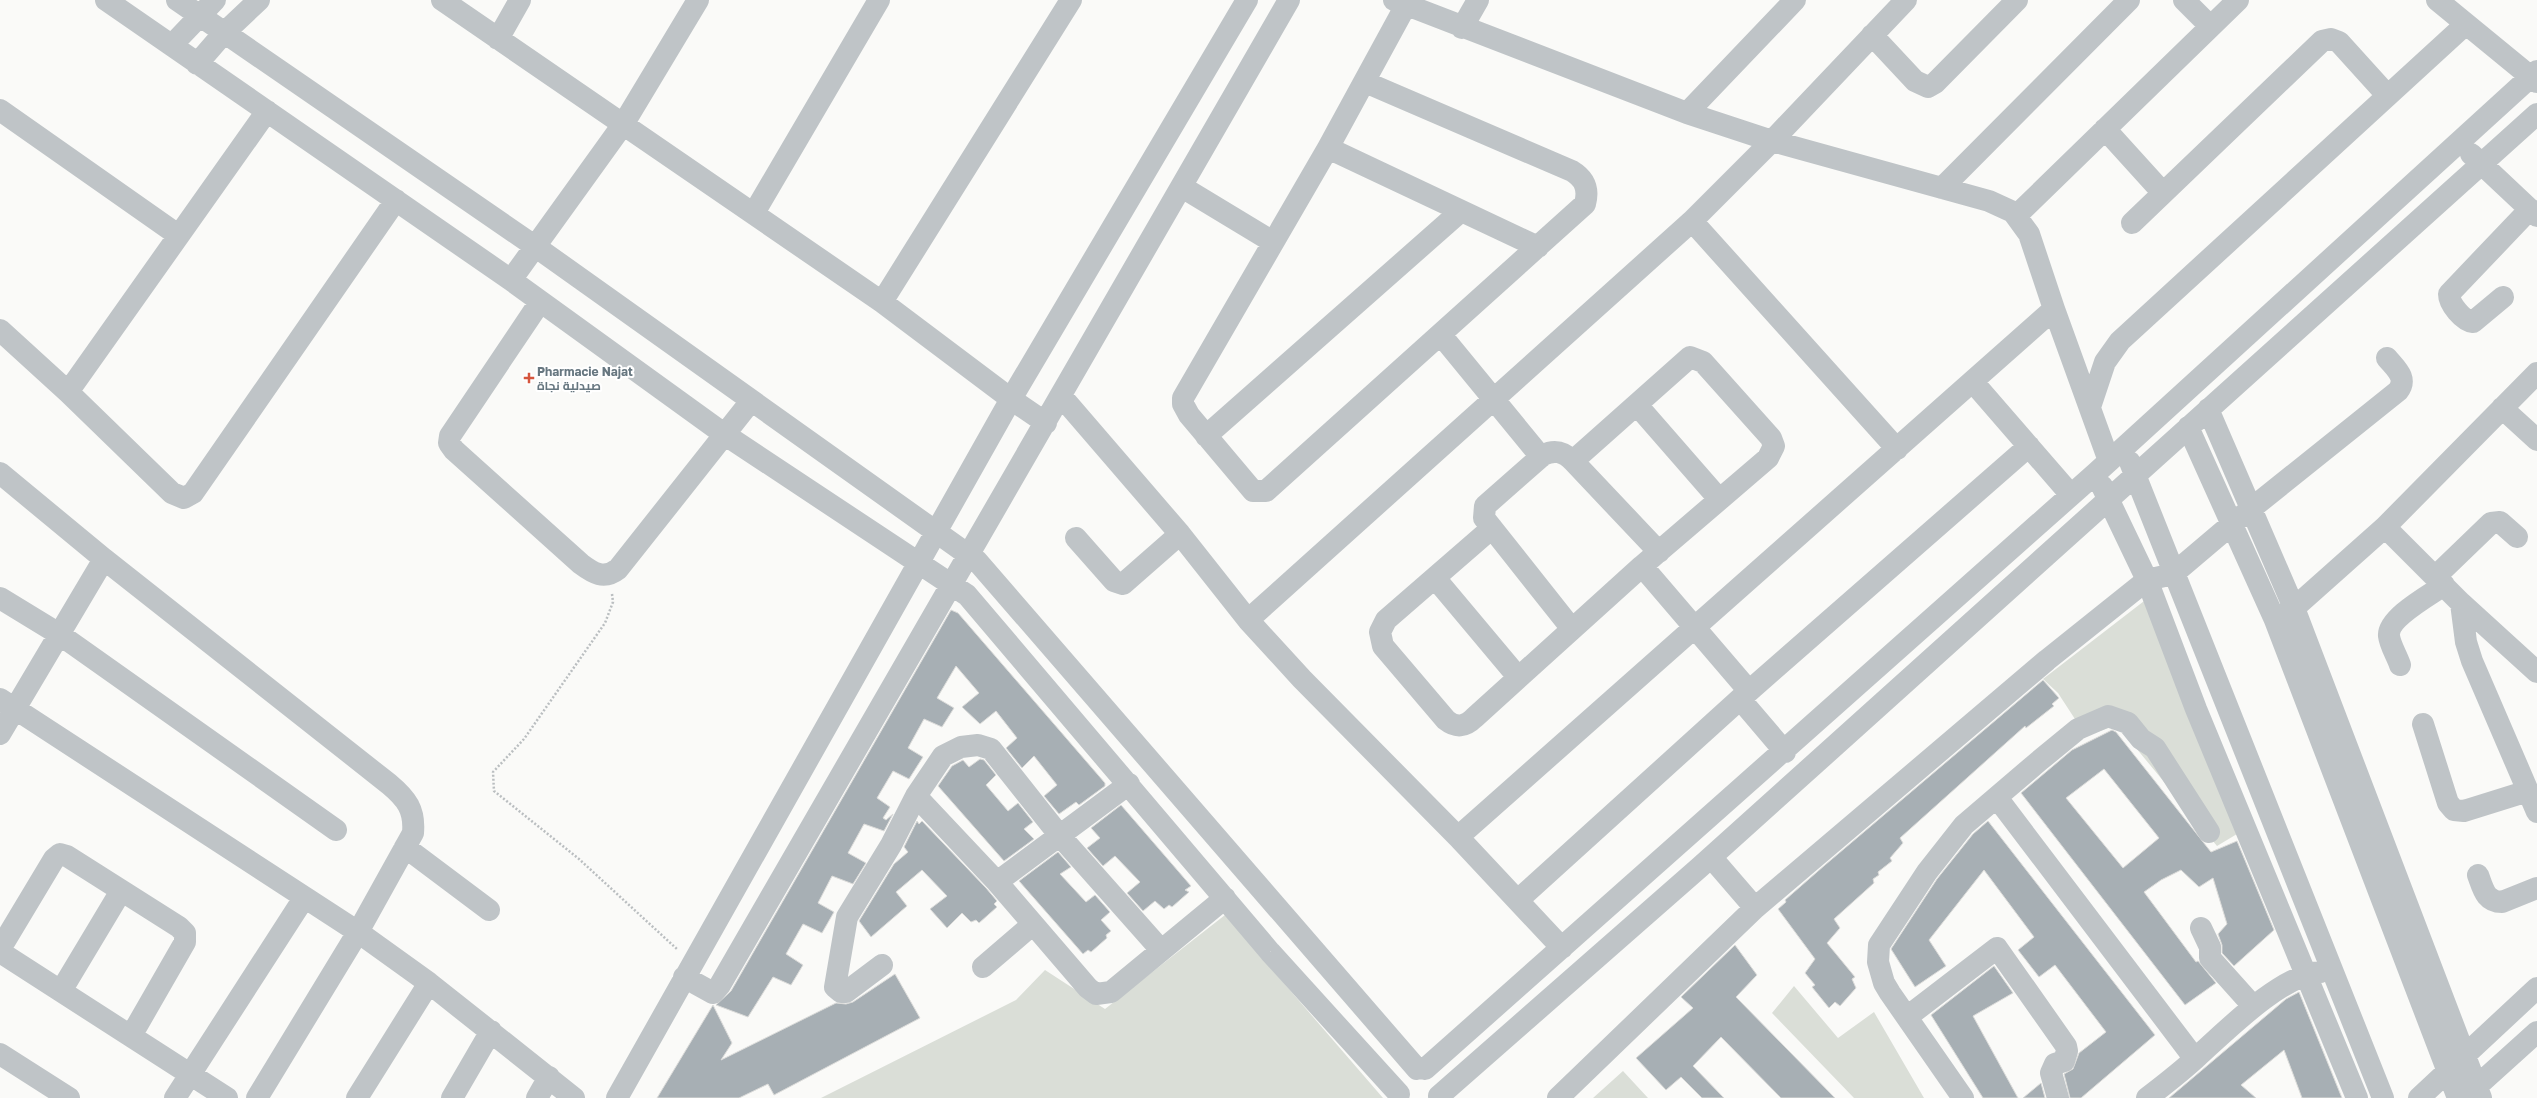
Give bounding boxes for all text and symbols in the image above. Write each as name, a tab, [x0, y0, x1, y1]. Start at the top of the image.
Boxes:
place label: Pharmacie Najat صيدلية نجاة	[537, 364, 633, 393]
marker: Pharmacie Najat صيدلية نجاة	[524, 373, 534, 383]

